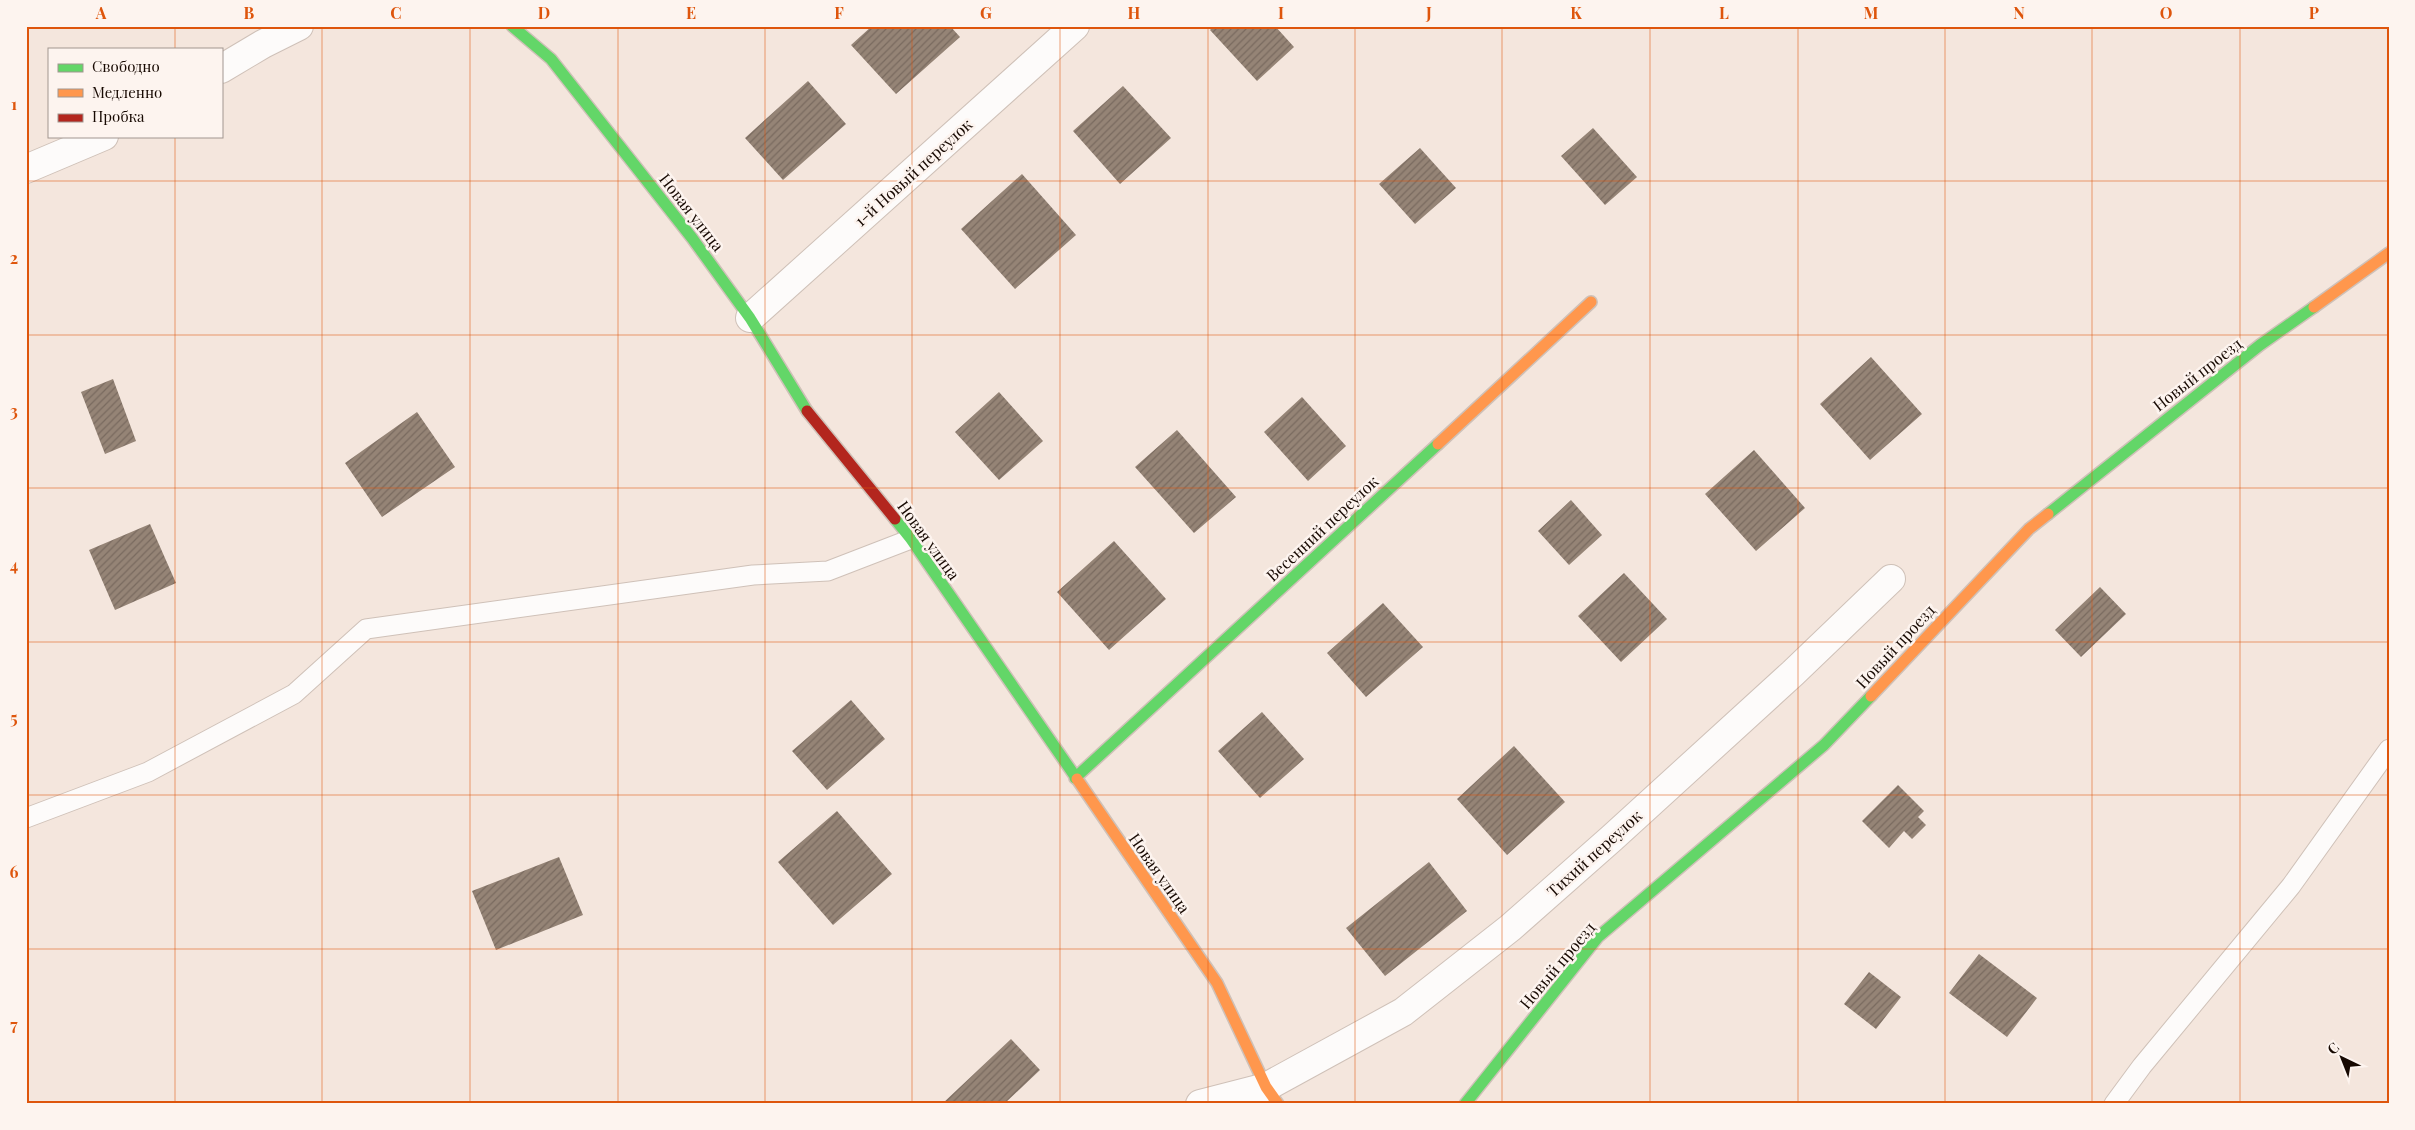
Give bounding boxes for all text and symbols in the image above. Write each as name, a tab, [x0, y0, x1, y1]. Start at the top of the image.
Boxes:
text: A	[95, 2, 107, 23]
text: B	[244, 2, 255, 23]
text: C	[390, 2, 402, 23]
text: D	[538, 2, 550, 23]
text: E	[686, 2, 696, 23]
text: F	[834, 2, 844, 23]
text: G	[980, 2, 992, 23]
text: H	[1128, 2, 1141, 23]
text: I	[1278, 2, 1284, 23]
text: J	[1425, 2, 1432, 23]
text: K	[1570, 2, 1582, 23]
text: L	[1719, 2, 1729, 23]
text: M	[1864, 2, 1879, 23]
text: N	[2013, 2, 2025, 23]
text: O	[2160, 2, 2172, 23]
text: P	[2309, 2, 2319, 23]
legend	[48, 48, 222, 138]
text: Свободно	[92, 56, 160, 76]
text: Медленно	[92, 82, 162, 102]
text: 1	[11, 93, 17, 114]
text: Пробка	[92, 106, 145, 126]
street label: 1-й Новый переулок	[850, 113, 976, 231]
street label: Новая улица	[655, 169, 729, 255]
text: 2	[10, 247, 18, 268]
street label: Новый проезд	[2148, 332, 2246, 415]
text: 3	[10, 400, 18, 421]
street label: Весенний переулок	[1261, 471, 1383, 585]
street label: Новая улица	[893, 496, 965, 584]
text: 4	[10, 554, 18, 575]
street label: Новый проезд	[1851, 599, 1940, 692]
text: 5	[10, 707, 18, 728]
street label: Тихий переулок	[1542, 805, 1646, 901]
street label: Новая улица	[1125, 829, 1195, 917]
text: 6	[10, 861, 19, 882]
street label: Новый проезд	[1514, 917, 1600, 1013]
text: 7	[10, 1014, 18, 1035]
north arrow	[2318, 1032, 2368, 1082]
text: С	[2323, 1038, 2343, 1058]

